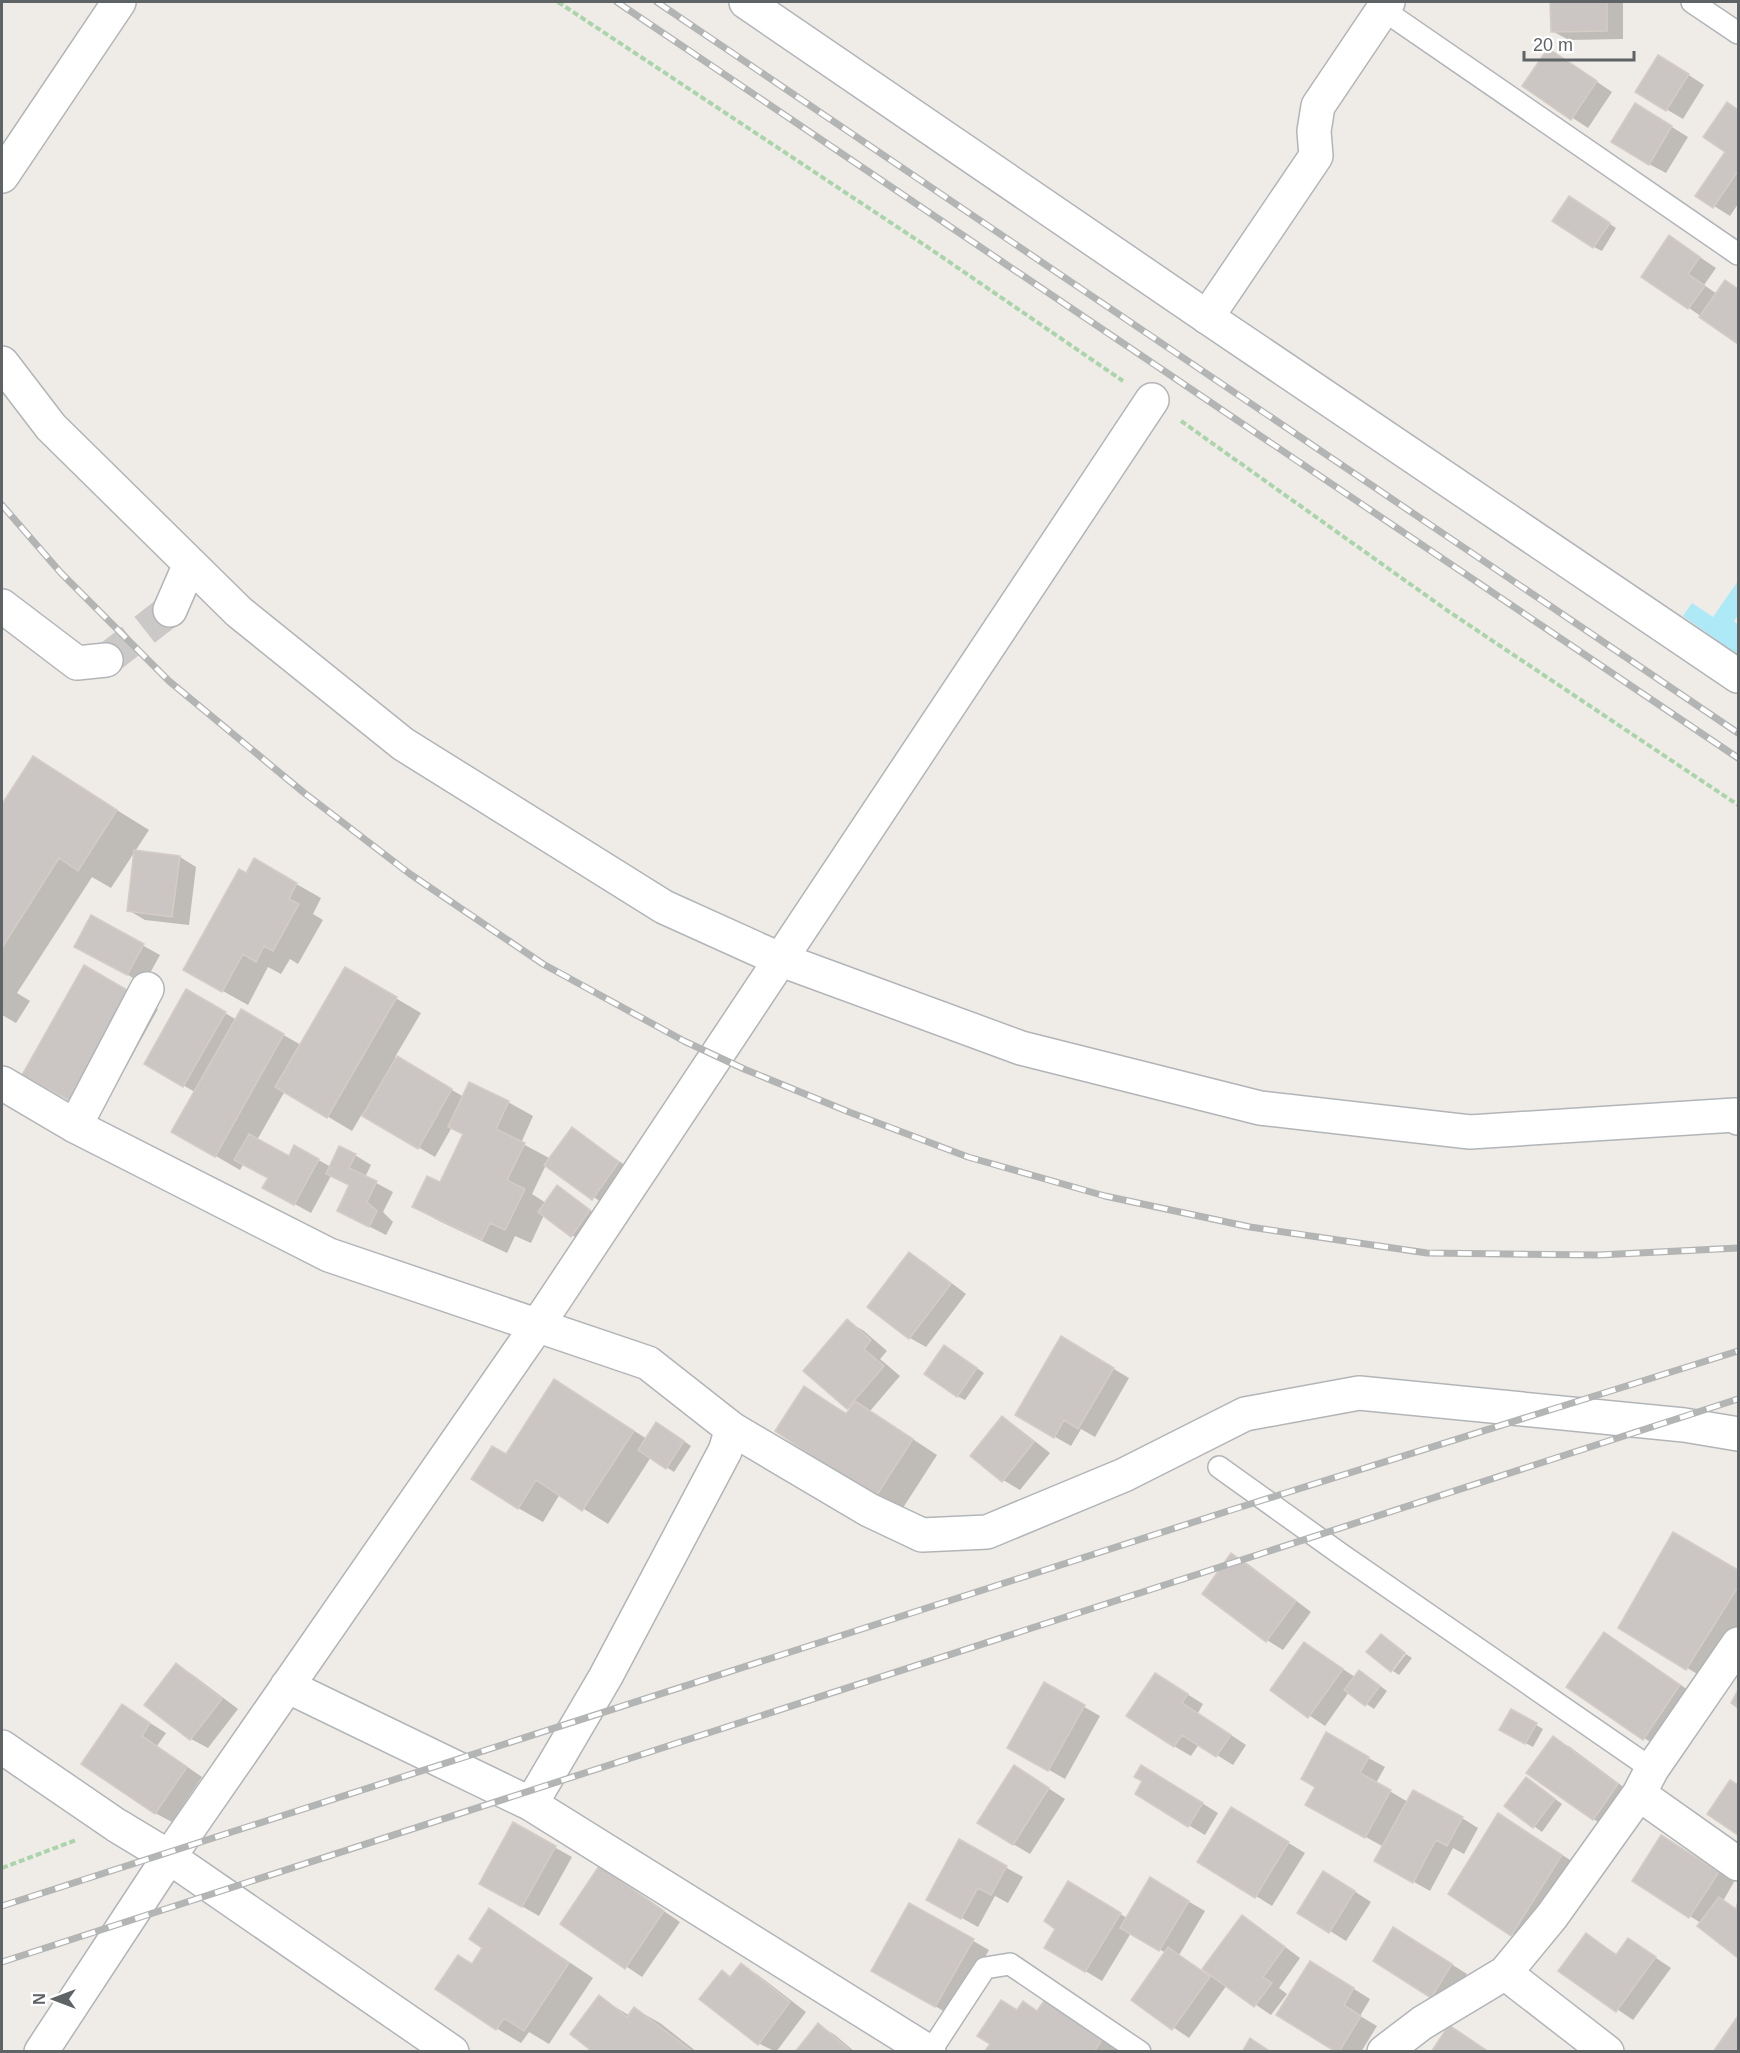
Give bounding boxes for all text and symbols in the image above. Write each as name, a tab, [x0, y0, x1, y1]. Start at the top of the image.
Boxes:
scale bar	[1524, 24, 1634, 62]
text: 20 m	[1533, 35, 1573, 55]
north arrow	[24, 1969, 84, 2029]
text: N	[31, 1993, 48, 2005]

